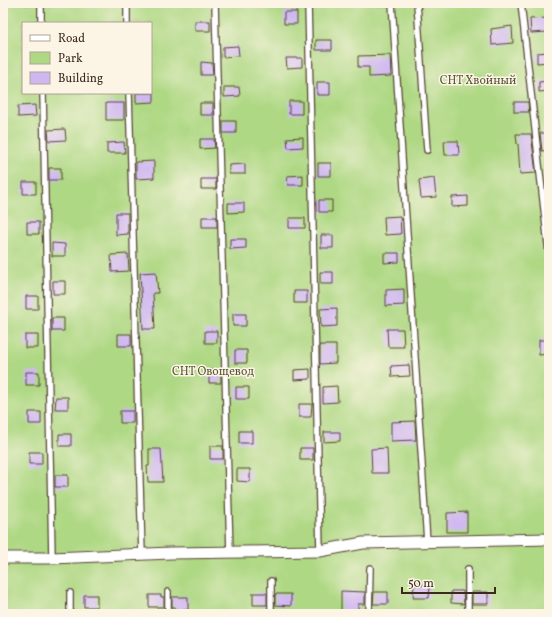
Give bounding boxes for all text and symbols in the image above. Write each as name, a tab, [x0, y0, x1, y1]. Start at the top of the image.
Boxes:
legend	[22, 22, 152, 94]
text: Road	[58, 31, 85, 47]
text: Park	[58, 51, 83, 67]
text: Building	[58, 71, 103, 87]
park label: СНТ Хвойный	[440, 73, 516, 89]
park label: СНТ Овощевод	[172, 364, 254, 380]
scale bar	[402, 569, 495, 595]
text: 50 m	[408, 576, 434, 592]

